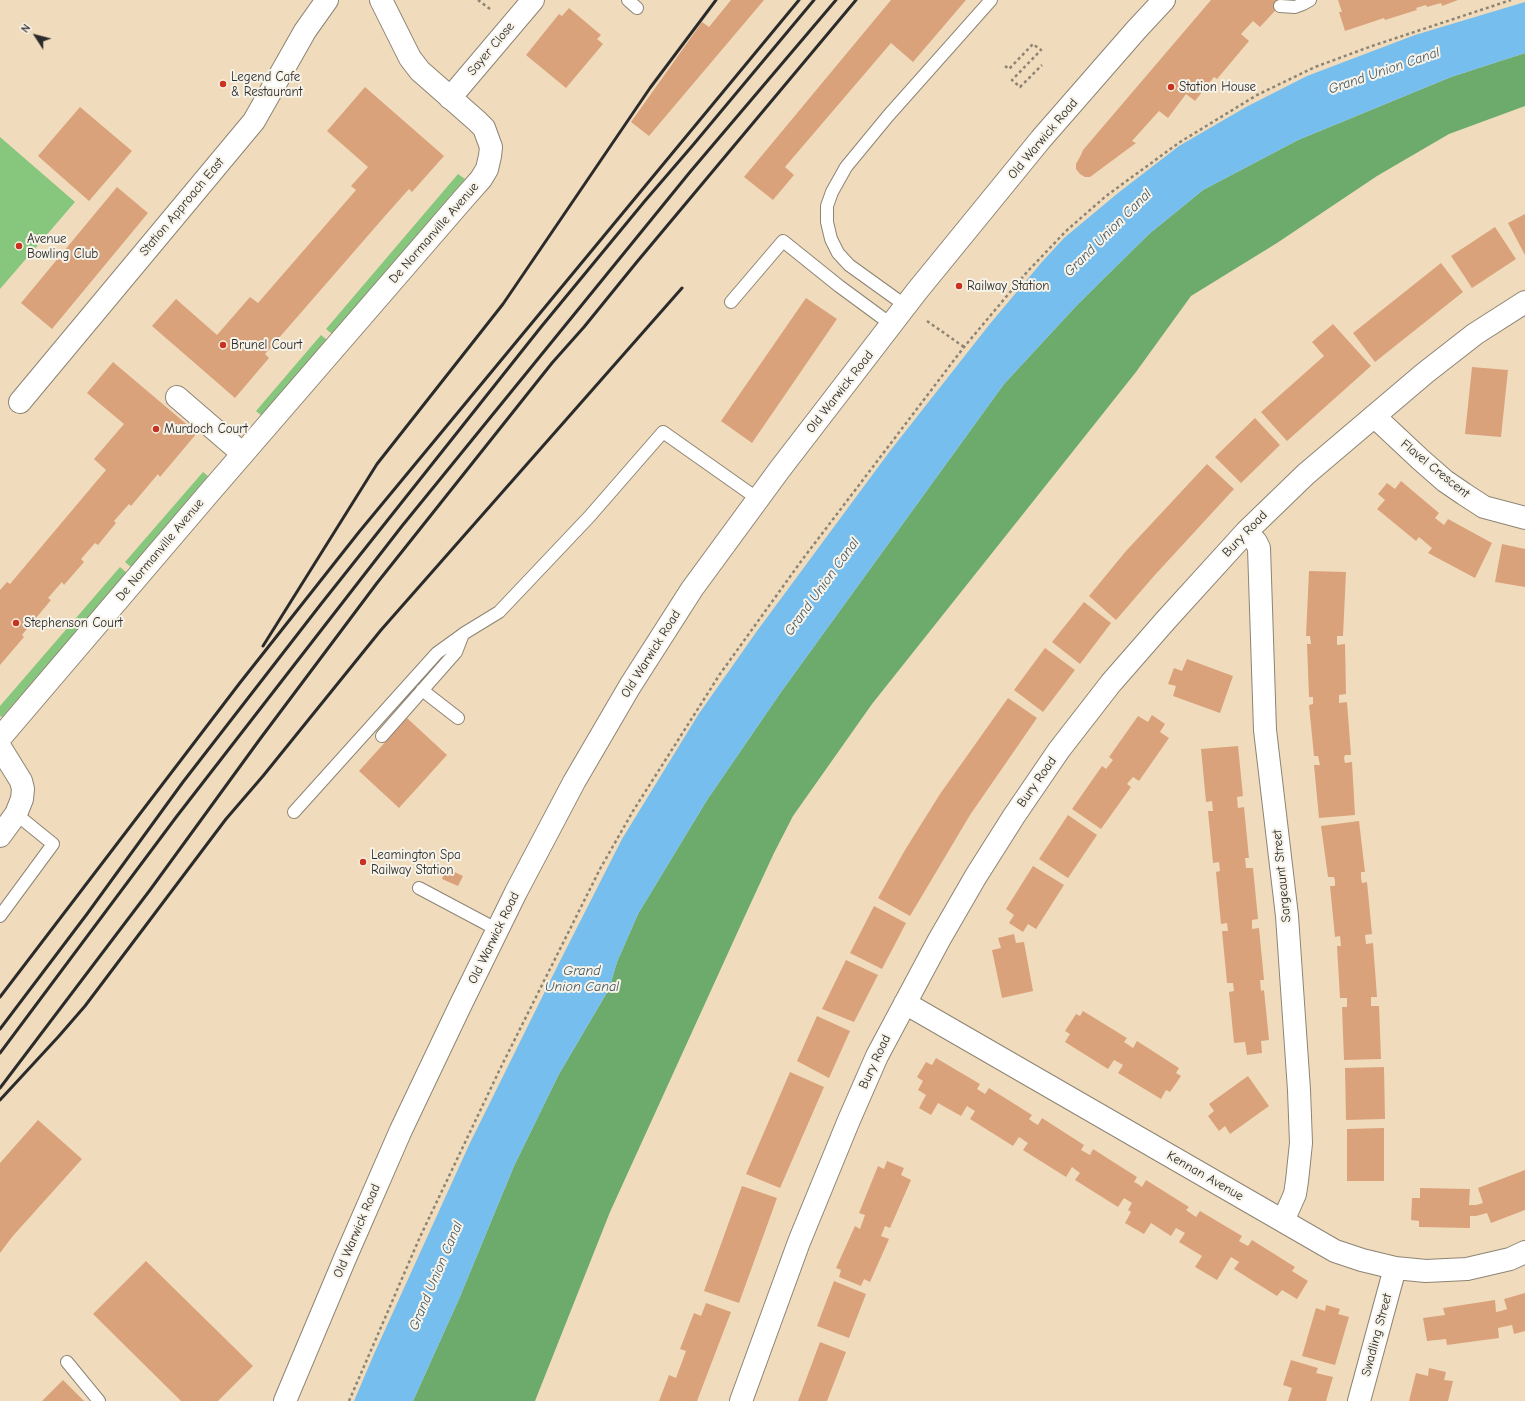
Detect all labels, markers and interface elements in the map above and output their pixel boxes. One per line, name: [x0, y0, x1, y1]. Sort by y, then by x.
north arrow: [16, 16, 56, 56]
street label: Sayer Close: [464, 19, 518, 79]
text: N: [19, 22, 33, 35]
water label: Grand Union Canal: [1326, 44, 1442, 98]
place label: Legend Cafe & Restaurant: [231, 69, 302, 100]
marker: Legend Cafe & Restaurant: [218, 79, 228, 89]
place label: Station House: [1179, 79, 1256, 95]
marker: Station House: [1166, 82, 1176, 92]
street label: Old Warwick Road: [1005, 96, 1081, 182]
street label: Station Approach East: [136, 155, 228, 259]
street label: De Normanville Avenue: [386, 179, 482, 287]
water label: Grand Union Canal: [1061, 186, 1155, 280]
place label: Avenue Bowling Club: [27, 231, 98, 262]
marker: Avenue Bowling Club: [14, 241, 24, 251]
place label: Railway Station: [967, 278, 1049, 294]
marker: Railway Station: [954, 281, 964, 291]
place label: Brunel Court: [231, 337, 302, 353]
marker: Brunel Court: [218, 340, 228, 350]
street label: Old Warwick Road: [803, 348, 877, 436]
place label: Murdoch Court: [164, 421, 248, 437]
marker: Murdoch Court: [151, 424, 161, 434]
street label: Flavel Crescent: [1397, 436, 1473, 502]
street label: De Normanville Avenue: [113, 496, 207, 604]
street label: Bury Road: [1219, 508, 1271, 560]
water label: Grand Union Canal: [781, 535, 863, 639]
street label: Old Warwick Road: [618, 607, 684, 701]
place label: Stephenson Court: [24, 615, 123, 631]
marker: Stephenson Court: [11, 618, 21, 628]
street label: Bury Road: [1014, 754, 1060, 810]
street label: Sargeaunt Street: [1269, 829, 1295, 923]
place label: Leamington Spa Railway Station: [371, 847, 461, 878]
marker: Leamington Spa Railway Station: [358, 857, 368, 867]
street label: Old Warwick Road: [465, 889, 523, 987]
water label: Grand Union Canal: [545, 963, 619, 996]
street label: Bury Road: [856, 1032, 894, 1092]
street label: Kennan Avenue: [1164, 1148, 1246, 1204]
street label: Old Warwick Road: [330, 1182, 384, 1280]
water label: Grand Union Canal: [406, 1219, 466, 1333]
street label: Swadling Street: [1358, 1292, 1396, 1378]

